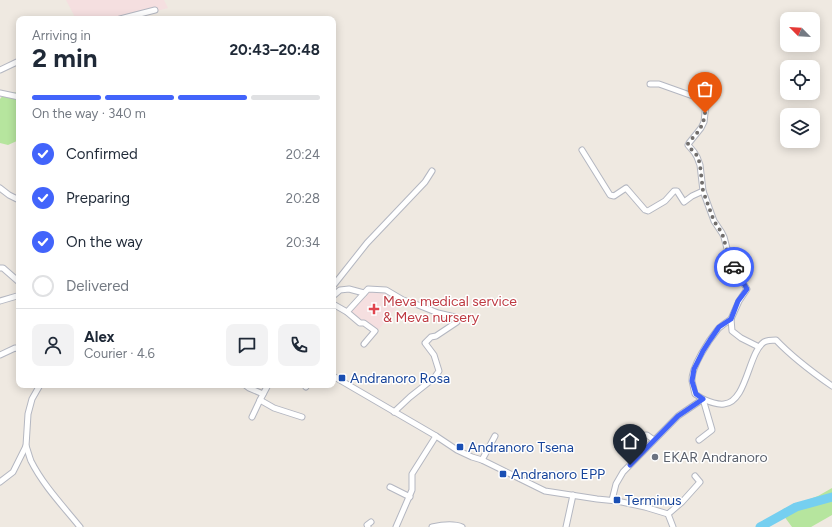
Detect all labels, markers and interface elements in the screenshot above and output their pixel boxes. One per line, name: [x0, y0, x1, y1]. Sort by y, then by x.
north arrow: [780, 12, 820, 52]
map controls: [780, 12, 820, 148]
text: Arriving in: [32, 28, 91, 43]
text: 20:43–20:48: [229, 41, 320, 59]
text: 2 min: [32, 42, 98, 74]
button: locate: [780, 60, 820, 100]
pin: [688, 72, 722, 113]
icon: bag: [694, 78, 716, 100]
text: On the way · 340 m: [32, 106, 146, 121]
button: layers: [780, 108, 820, 148]
icon: check: [32, 143, 54, 165]
text: Confirmed: [66, 145, 138, 163]
text: 20:24: [286, 147, 320, 162]
icon: check: [32, 187, 54, 209]
text: Preparing: [66, 189, 130, 207]
text: 20:28: [286, 191, 320, 206]
icon: check: [32, 231, 54, 253]
text: On the way: [66, 233, 143, 251]
text: 20:34: [286, 235, 320, 250]
courier: [714, 247, 754, 287]
icon: car: [723, 256, 745, 278]
text: Delivered: [66, 277, 129, 295]
place label: Meva medical service & Meva nursery: [383, 293, 517, 326]
marker: Meva medical service & Meva nursery: [368, 303, 380, 315]
button: person: [32, 324, 74, 366]
button: chat: [226, 324, 268, 366]
button: phone: [278, 324, 320, 366]
text: Alex: [84, 328, 114, 346]
text: Courier · 4.6: [84, 346, 155, 361]
place label: Andranoro Rosa: [350, 370, 450, 387]
marker: Andranoro Rosa: [337, 373, 347, 383]
pin: [613, 424, 647, 465]
icon: home: [619, 430, 641, 452]
place label: Andranoro Tsena: [468, 439, 574, 456]
marker: Andranoro Tsena: [455, 442, 465, 452]
place label: EKAR Andranoro: [663, 449, 768, 466]
marker: EKAR Andranoro: [650, 452, 660, 462]
place label: Andranoro EPP: [511, 466, 605, 483]
marker: Andranoro EPP: [498, 469, 508, 479]
place label: Terminus: [625, 492, 682, 509]
marker: Terminus: [612, 495, 622, 505]

